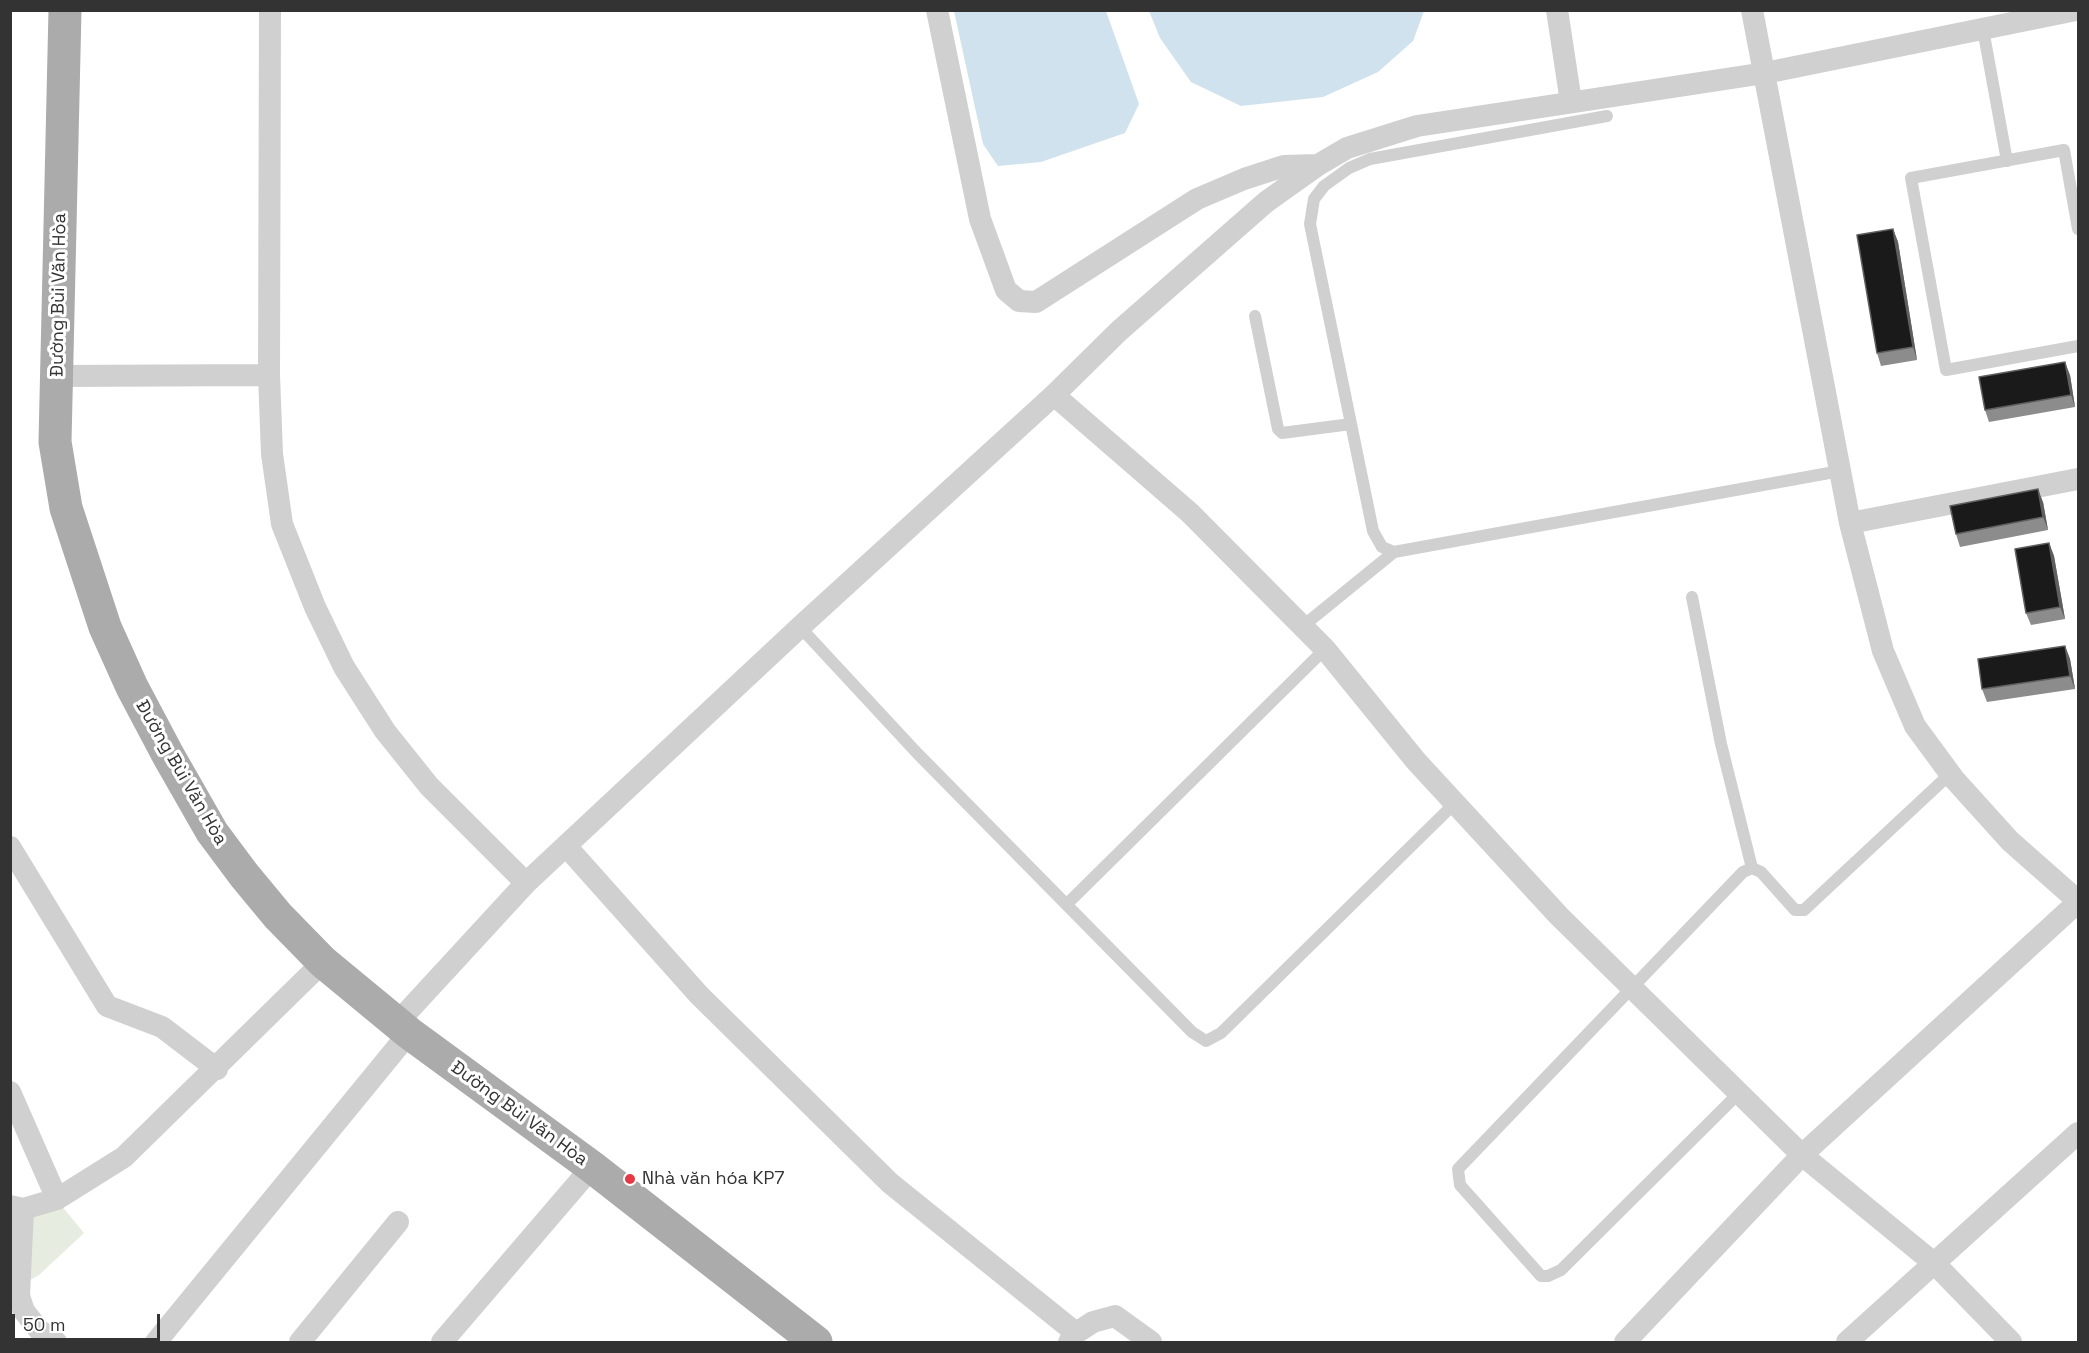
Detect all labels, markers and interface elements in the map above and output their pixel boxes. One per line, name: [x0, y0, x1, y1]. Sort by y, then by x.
street label: Đường Bùi Văn Hòa: [47, 213, 71, 377]
street label: Đường Bùi Văn Hòa: [131, 697, 231, 849]
street label: Đường Bùi Văn Hòa: [446, 1057, 592, 1171]
place label: Nhà văn hóa KP7: [642, 1168, 784, 1190]
marker: Nhà văn hóa KP7: [623, 1172, 637, 1186]
scale bar: [15, 1302, 164, 1340]
text: 50 m: [23, 1313, 65, 1336]

